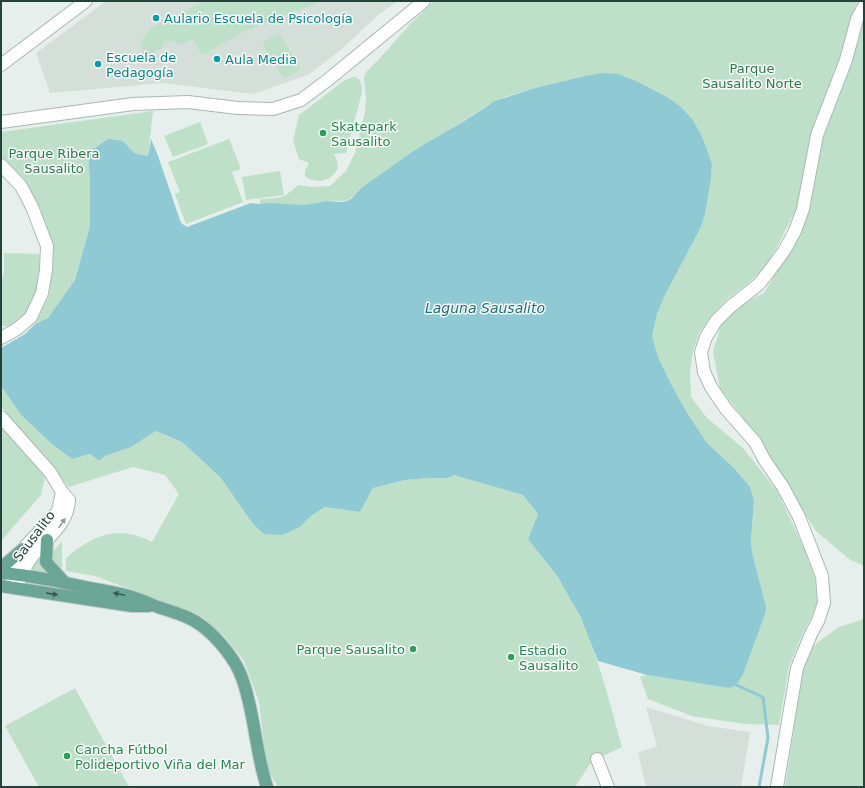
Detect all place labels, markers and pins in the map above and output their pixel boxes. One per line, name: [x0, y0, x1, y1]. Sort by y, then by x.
place label: Aulario Escuela de Psicología: [164, 11, 353, 26]
marker: Aulario Escuela de Psicología: [151, 13, 161, 23]
place label: Escuela de Pedagogía: [106, 50, 176, 80]
place label: Aula Media: [225, 52, 297, 67]
marker: Aula Media: [212, 54, 222, 64]
marker: Escuela de Pedagogía: [93, 59, 103, 69]
place label: Skatepark Sausalito: [331, 119, 397, 149]
marker: Skatepark Sausalito: [318, 128, 328, 138]
place label: Parque Sausalito: [297, 642, 405, 657]
place label: Estadio Sausalito: [519, 643, 579, 673]
marker: Parque Sausalito: [408, 644, 418, 654]
marker: Estadio Sausalito: [506, 652, 516, 662]
place label: Cancha Fútbol Polideportivo Viña del Mar: [75, 742, 246, 772]
marker: Cancha Fútbol Polideportivo Viña del Mar: [62, 751, 72, 761]

